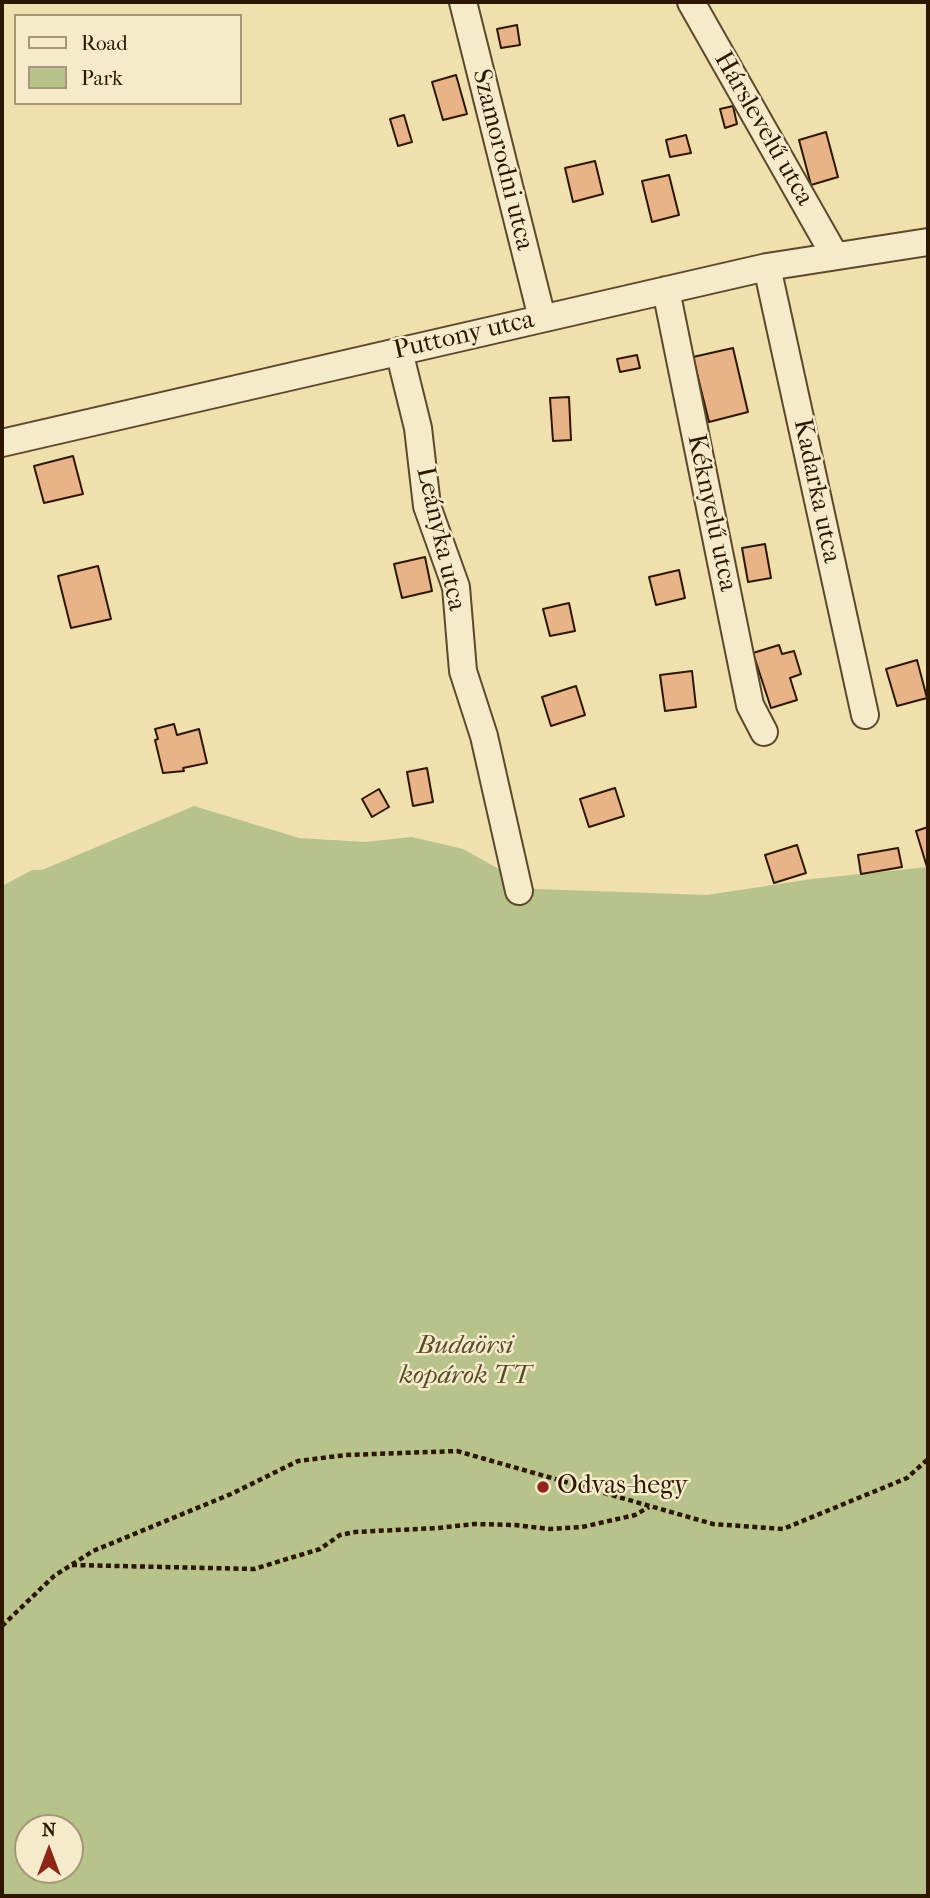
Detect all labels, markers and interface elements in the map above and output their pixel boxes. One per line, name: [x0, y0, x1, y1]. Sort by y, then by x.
legend: [14, 14, 242, 105]
text: Road: [81, 31, 128, 55]
street label: Hárslevelű utca: [706, 46, 820, 212]
text: Park: [81, 66, 123, 90]
street label: Szamorodni utca: [464, 66, 540, 254]
street label: Puttony utca: [391, 305, 537, 367]
street label: Kadarka utca: [786, 416, 846, 566]
street label: Kéknyelű utca: [679, 432, 743, 594]
street label: Leányka utca: [408, 464, 472, 614]
park label: Budaörsi kopárok TT: [399, 1331, 531, 1392]
place label: Odvas-hegy: [557, 1471, 688, 1503]
marker: Odvas-hegy: [535, 1479, 551, 1495]
north arrow: [14, 1814, 84, 1884]
text: N: [42, 1819, 56, 1841]

